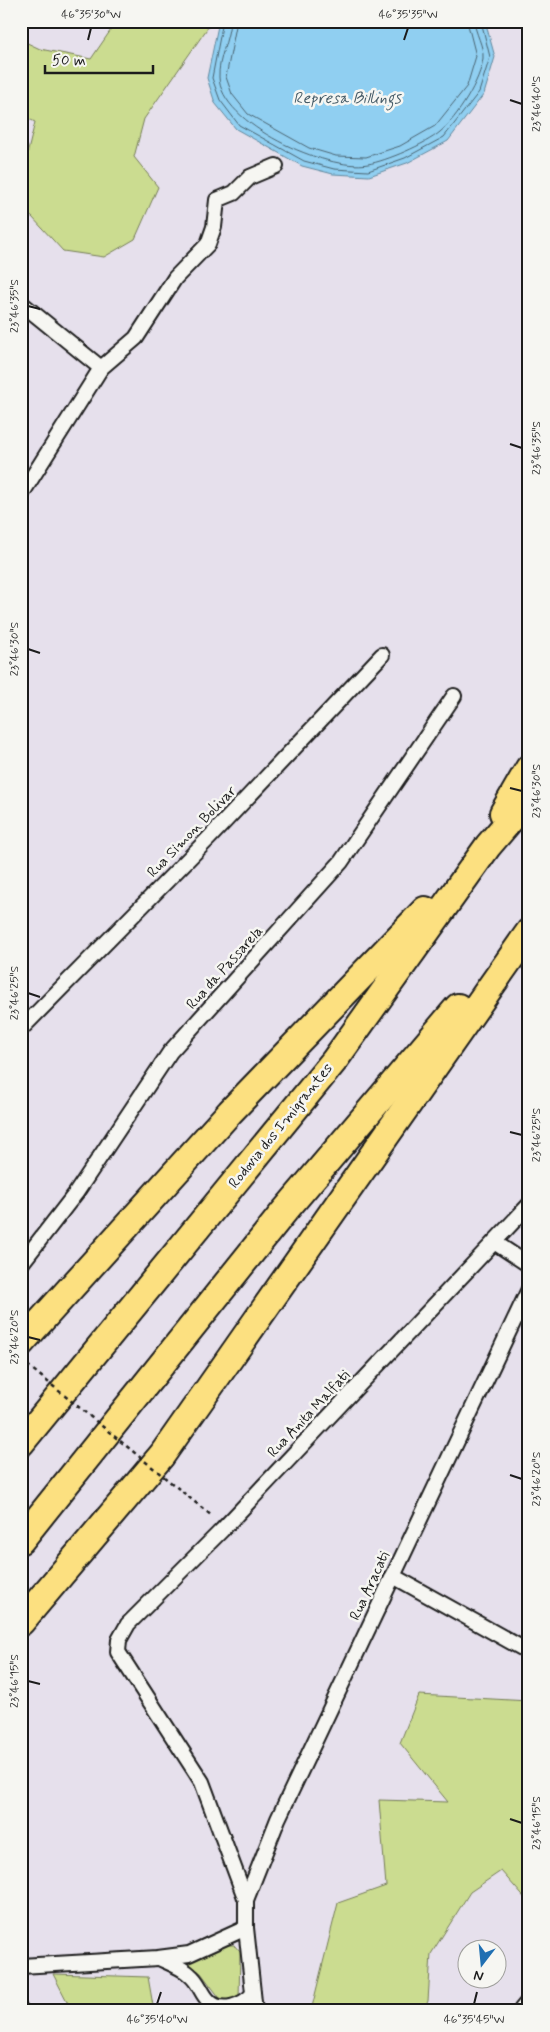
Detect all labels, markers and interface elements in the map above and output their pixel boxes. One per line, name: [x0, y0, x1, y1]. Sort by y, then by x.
text: 46°35'30"W: [61, 7, 121, 23]
text: 46°35'35"W: [378, 7, 438, 23]
scale bar: [45, 42, 152, 74]
text: 50 m: [52, 51, 86, 71]
text: 23°46'40"S: [529, 76, 545, 132]
water label: Represa Billings: [293, 88, 403, 111]
text: 23°46'35"S: [7, 279, 23, 333]
text: 23°46'35"S: [529, 421, 545, 475]
text: 23°46'30"S: [7, 621, 23, 676]
text: 23°46'30"S: [529, 763, 545, 818]
street label: Rua Simon Bolivar: [143, 781, 242, 882]
street label: Rua da Passarela: [182, 922, 268, 1014]
text: 23°46'25"S: [7, 965, 23, 1020]
street label: Rodovia dos Imigrantes: [224, 1059, 338, 1193]
text: 23°46'25"S: [529, 1107, 545, 1162]
text: 23°46'20"S: [7, 1309, 23, 1364]
street label: Rua Anita Malfati: [263, 1366, 355, 1462]
text: 23°46'20"S: [529, 1451, 545, 1506]
street label: Rua Aracati: [345, 1548, 395, 1624]
text: 23°46'15"S: [7, 1654, 23, 1708]
text: 23°46'15"S: [529, 1796, 545, 1850]
north arrow: [458, 1940, 508, 1990]
text: N: [472, 1966, 486, 1985]
text: 46°35'40"W: [126, 2012, 188, 2028]
text: 46°35'45"W: [444, 2012, 504, 2028]

